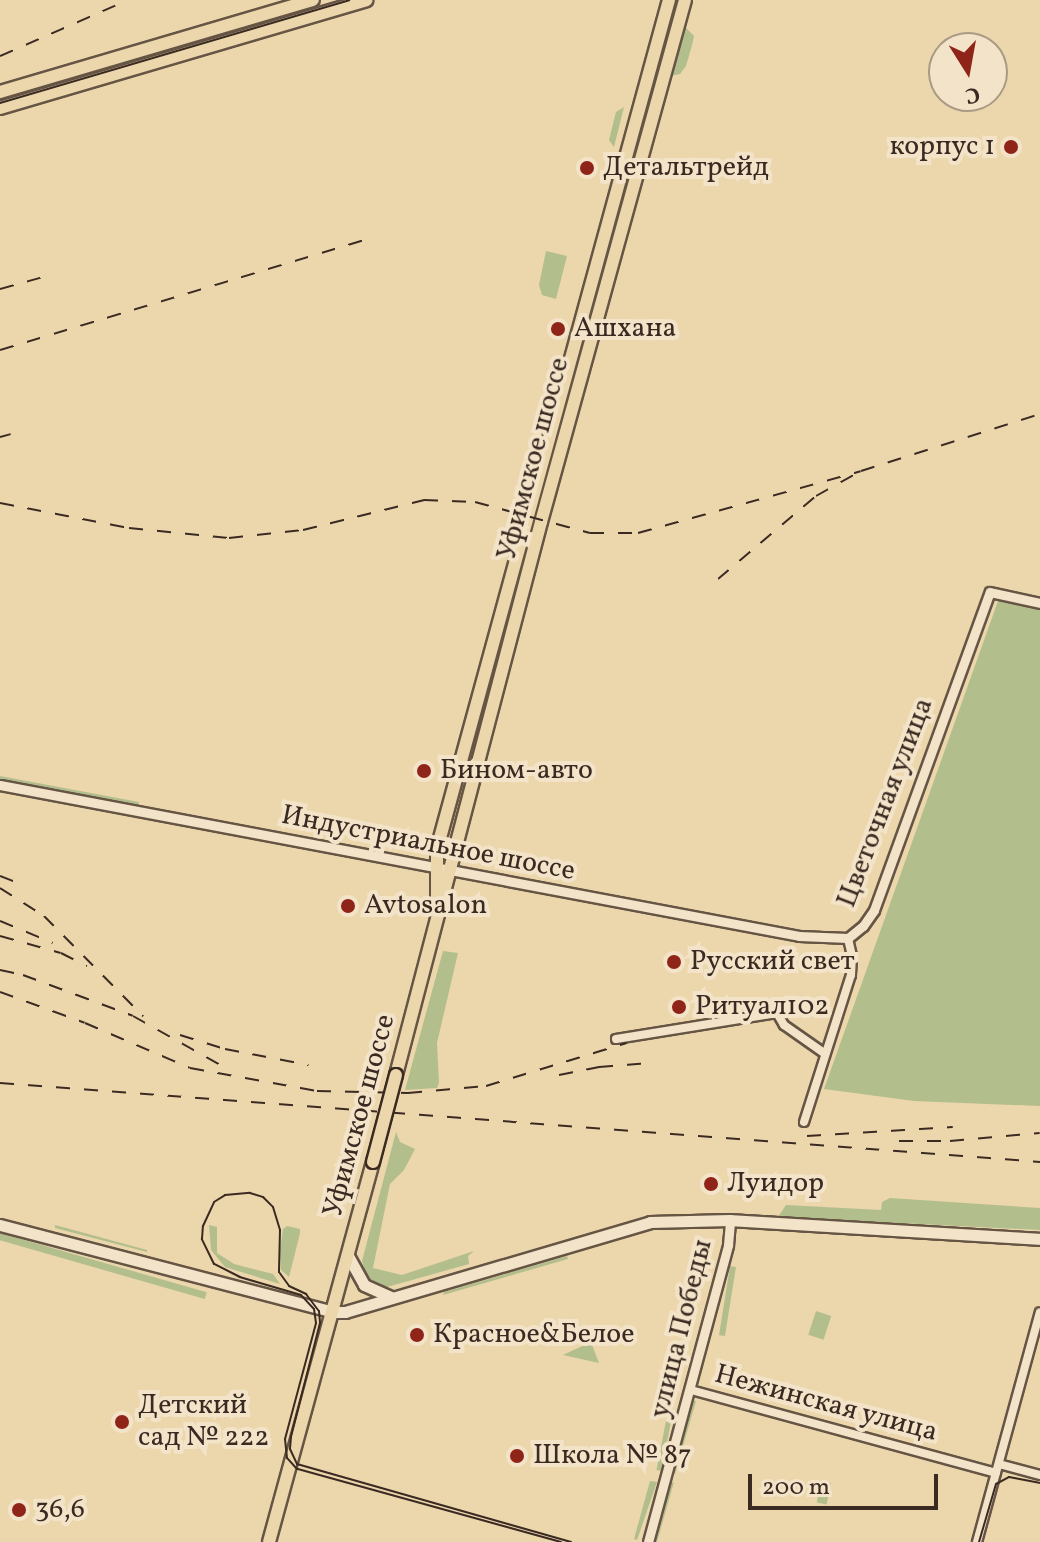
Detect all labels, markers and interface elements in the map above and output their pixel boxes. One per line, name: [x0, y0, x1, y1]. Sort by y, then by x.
north arrow: [928, 32, 1008, 112]
text: С: [962, 78, 982, 111]
place label: корпус 1: [890, 130, 995, 164]
marker: корпус 1: [1002, 138, 1020, 156]
place label: Детальтрейд: [603, 151, 769, 185]
marker: Детальтрейд: [578, 159, 596, 177]
place label: Ашхана: [574, 312, 677, 346]
marker: Ашхана: [549, 320, 567, 338]
street label: Уфимское шоссе: [491, 354, 577, 564]
street label: Цветочная улица: [830, 693, 942, 913]
place label: Бином-авто: [440, 754, 593, 788]
marker: Бином-авто: [415, 762, 433, 780]
street label: Индустриальное шоссе: [278, 799, 578, 889]
place label: Avtosalon: [364, 889, 487, 923]
marker: Avtosalon: [339, 897, 357, 915]
place label: Русский свет: [690, 945, 855, 979]
marker: Русский свет: [665, 953, 683, 971]
place label: Ритуал102: [695, 990, 829, 1024]
marker: Ритуал102: [670, 998, 688, 1016]
street label: Уфимское шоссе: [317, 1011, 403, 1221]
place label: Луидор: [727, 1167, 824, 1201]
marker: Луидор: [702, 1175, 720, 1193]
street label: улица Победы: [644, 1236, 720, 1422]
place label: Красное&Белое: [433, 1318, 634, 1352]
marker: Красное&Белое: [408, 1326, 426, 1344]
street label: Нежинская улица: [710, 1358, 942, 1450]
place label: Детский сад № 222: [138, 1389, 269, 1455]
marker: Детский сад № 222: [113, 1413, 131, 1431]
place label: Школа № 87: [533, 1439, 692, 1473]
marker: Школа № 87: [508, 1447, 526, 1465]
scale bar: [752, 1458, 942, 1508]
text: 200 m: [762, 1471, 830, 1505]
place label: 36,6: [35, 1493, 85, 1527]
marker: 36,6: [10, 1501, 28, 1519]

